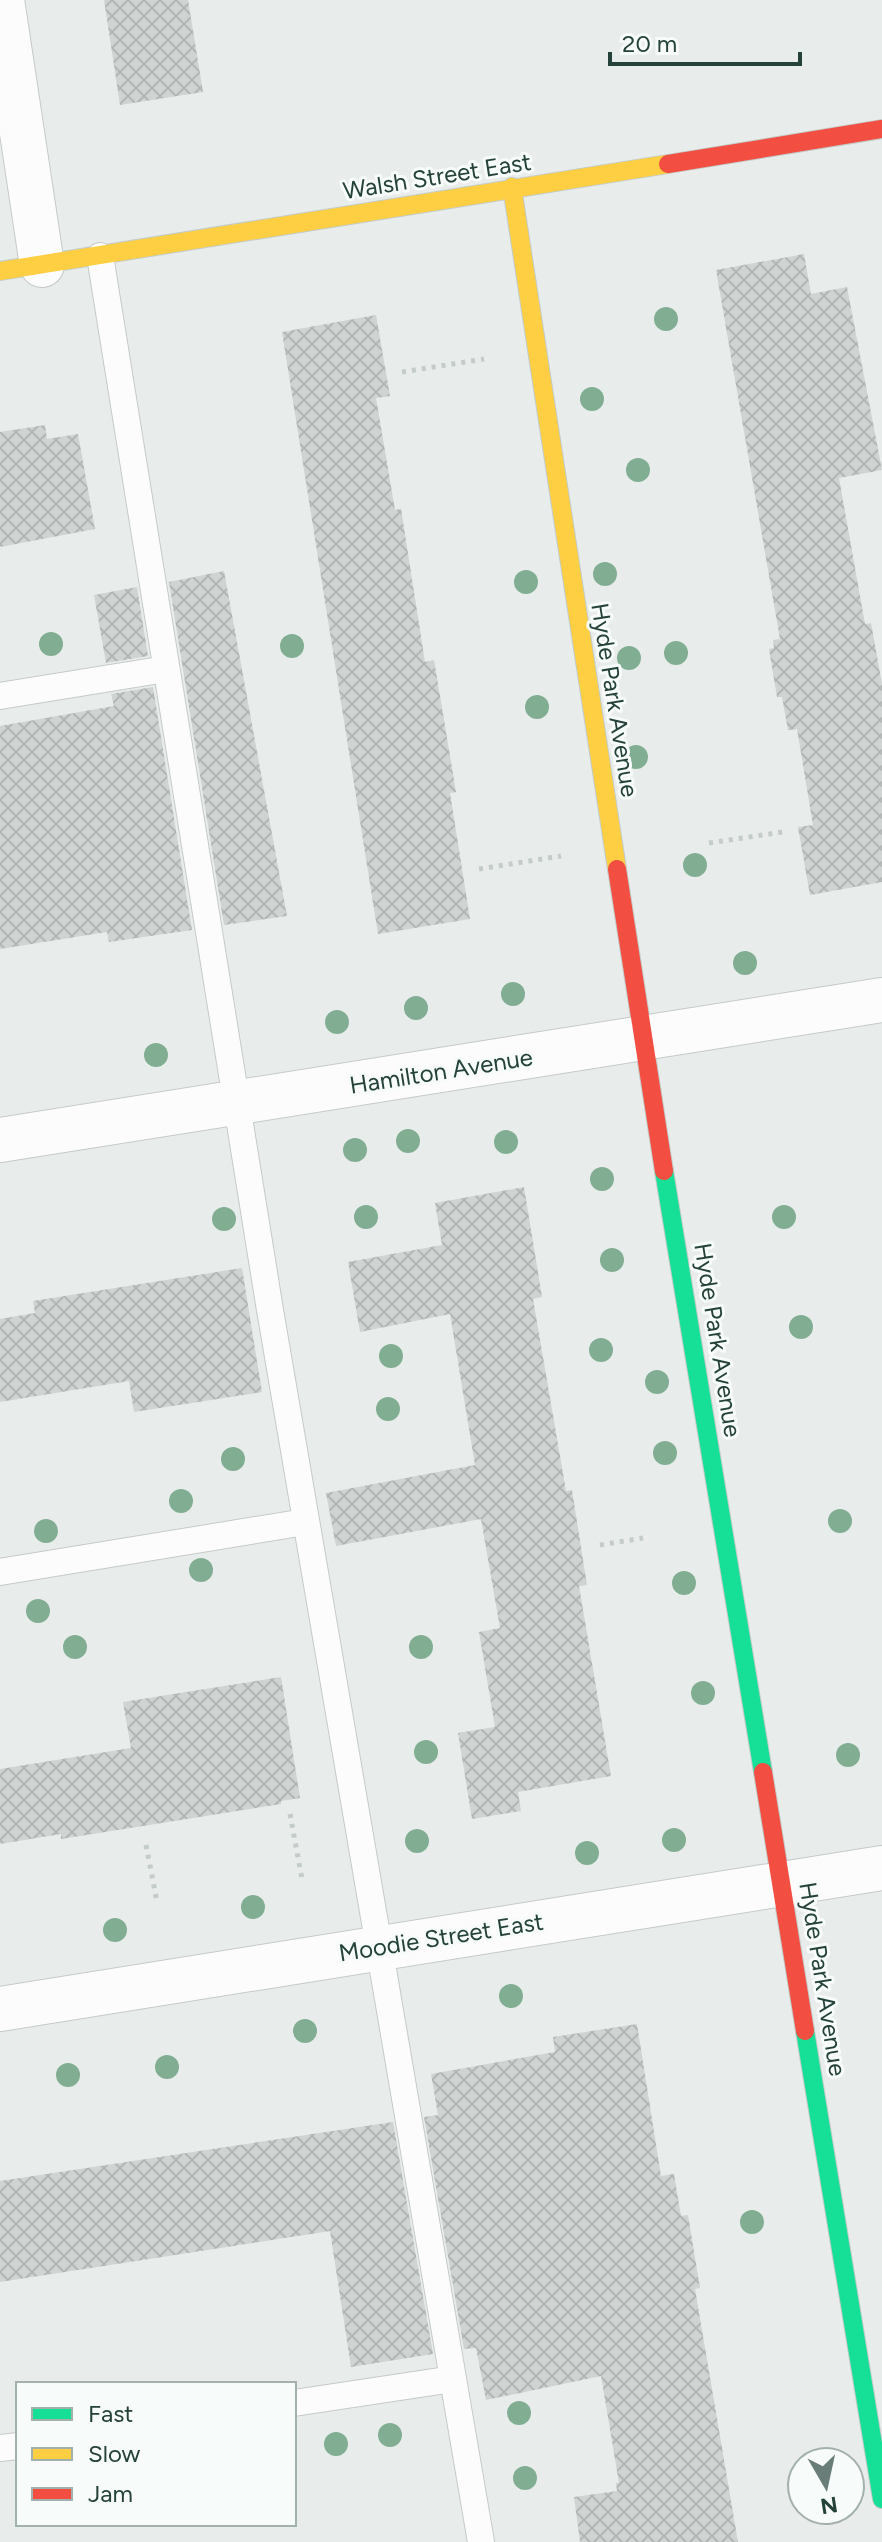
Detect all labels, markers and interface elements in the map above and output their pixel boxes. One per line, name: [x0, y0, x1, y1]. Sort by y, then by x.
scale bar: [610, 16, 800, 66]
text: 20 m: [622, 29, 677, 58]
street label: Walsh Street East: [341, 147, 533, 205]
street label: Hyde Park Avenue: [585, 601, 645, 799]
street label: Hamilton Avenue: [347, 1042, 535, 1100]
street label: Hyde Park Avenue: [688, 1241, 748, 1439]
street label: Hyde Park Avenue: [793, 1880, 853, 2078]
street label: Moodie Street East: [337, 1907, 545, 1967]
legend: [16, 2382, 296, 2526]
text: Fast: [88, 2399, 133, 2428]
text: Slow: [88, 2439, 141, 2468]
north arrow: [786, 2446, 866, 2526]
text: Jam: [88, 2479, 133, 2508]
text: N: [819, 2491, 840, 2520]

